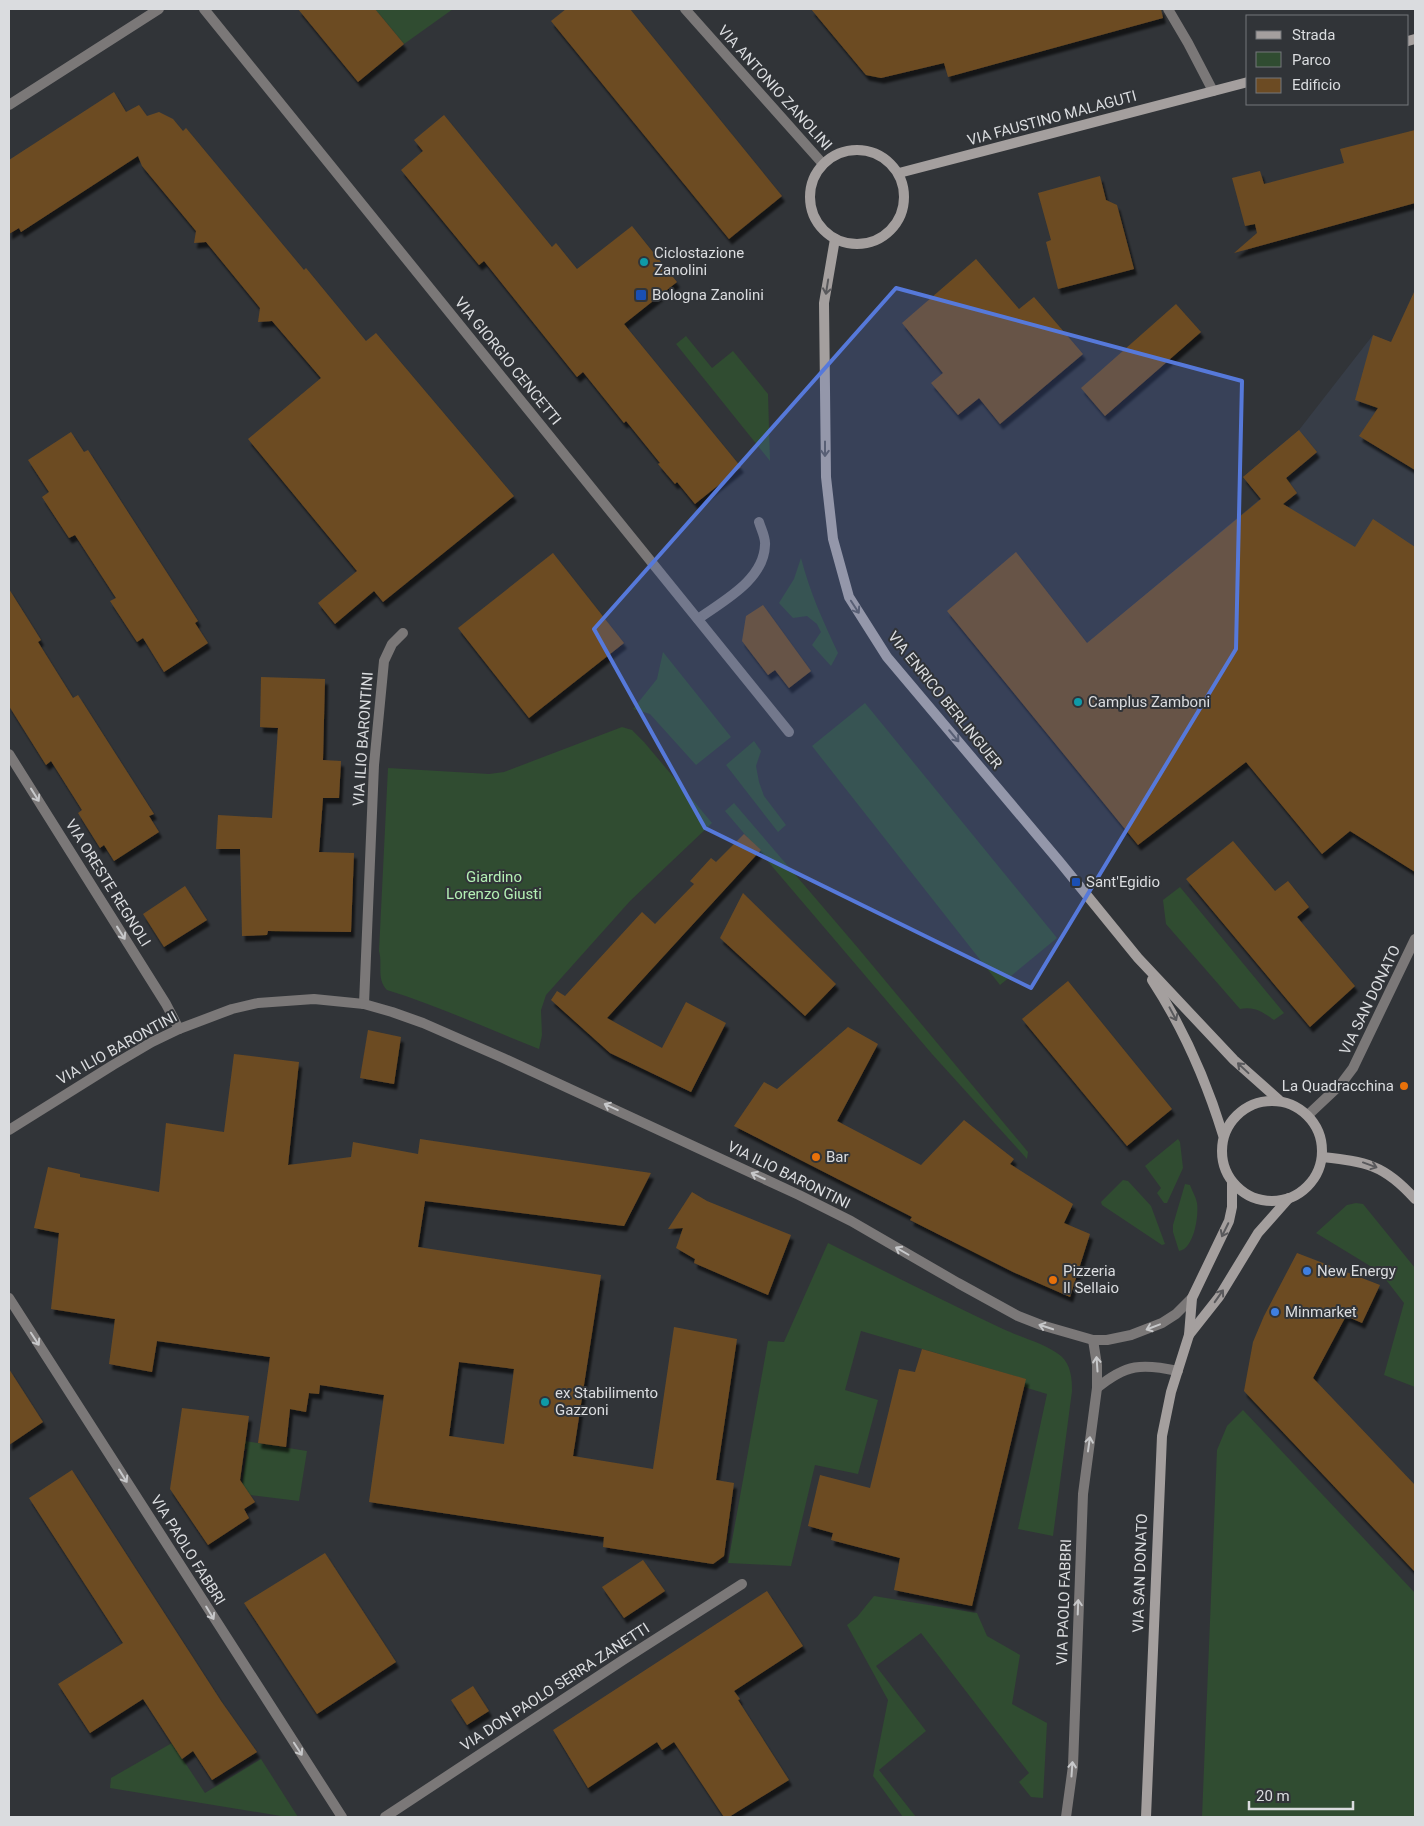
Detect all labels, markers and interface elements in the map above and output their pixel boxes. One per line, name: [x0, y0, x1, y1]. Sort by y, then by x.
legend: [1246, 15, 1409, 105]
street label: VIA ANTONIO ZANOLINI: [714, 22, 836, 154]
text: Strada: [1292, 26, 1335, 44]
text: Parco: [1292, 51, 1331, 69]
text: Edificio: [1292, 76, 1341, 94]
street label: VIA FAUSTINO MALAGUTI: [965, 87, 1139, 149]
place label: Ciclostazione Zanolini: [654, 244, 744, 279]
marker: Ciclostazione Zanolini: [638, 256, 650, 268]
one-way arrow: [821, 279, 831, 295]
place label: Bologna Zanolini: [652, 286, 764, 304]
marker: Bologna Zanolini: [634, 288, 648, 302]
street label: VIA GIORGIO CENCETTI: [451, 294, 565, 428]
one-way arrow: [821, 441, 830, 457]
one-way arrow: [851, 600, 861, 614]
street label: VIA ENRICO BERLINGUER: [884, 628, 1006, 772]
street label: VIA ILIO BARONTINI: [349, 671, 377, 807]
place label: Camplus Zamboni: [1088, 693, 1210, 711]
marker: Camplus Zamboni: [1072, 696, 1084, 708]
one-way arrow: [948, 730, 959, 743]
one-way arrow: [30, 788, 40, 802]
street label: VIA ORESTE REGNOLI: [62, 816, 154, 950]
park label: Giardino Lorenzo Giusti: [446, 868, 542, 903]
place label: Sant'Egidio: [1086, 873, 1160, 891]
marker: Sant'Egidio: [1070, 876, 1082, 888]
one-way arrow: [117, 925, 127, 939]
street label: VIA SAN DONATO: [1336, 942, 1404, 1058]
one-way arrow: [1168, 1007, 1178, 1022]
street label: VIA ILIO BARONTINI: [54, 1008, 180, 1088]
one-way arrow: [1236, 1062, 1249, 1074]
place label: La Quadracchina: [1282, 1077, 1394, 1095]
marker: La Quadracchina: [1398, 1080, 1410, 1092]
one-way arrow: [604, 1102, 619, 1112]
street label: VIA ILIO BARONTINI: [725, 1137, 853, 1213]
place label: Bar: [826, 1148, 849, 1166]
marker: Bar: [810, 1151, 822, 1163]
one-way arrow: [1361, 1161, 1377, 1170]
one-way arrow: [751, 1170, 766, 1180]
one-way arrow: [1220, 1222, 1230, 1237]
one-way arrow: [895, 1246, 910, 1256]
place label: Pizzeria Il Sellaio: [1063, 1262, 1119, 1297]
place label: New Energy: [1317, 1262, 1396, 1280]
marker: New Energy: [1301, 1265, 1313, 1277]
marker: Pizzeria Il Sellaio: [1047, 1274, 1059, 1286]
one-way arrow: [1214, 1289, 1224, 1303]
place label: Minmarket: [1285, 1303, 1357, 1321]
marker: Minmarket: [1269, 1306, 1281, 1318]
one-way arrow: [1038, 1321, 1054, 1331]
one-way arrow: [1146, 1323, 1161, 1332]
one-way arrow: [30, 1332, 40, 1346]
one-way arrow: [1092, 1356, 1102, 1372]
place label: ex Stabilimento Gazzoni: [555, 1384, 658, 1419]
marker: ex Stabilimento Gazzoni: [539, 1396, 551, 1408]
one-way arrow: [1084, 1437, 1094, 1453]
one-way arrow: [118, 1468, 128, 1482]
street label: VIA PAOLO FABBRI: [147, 1492, 229, 1608]
street label: VIA SAN DONATO: [1129, 1513, 1151, 1633]
street label: VIA PAOLO FABBRI: [1053, 1539, 1075, 1665]
one-way arrow: [1074, 1599, 1083, 1615]
one-way arrow: [205, 1606, 215, 1620]
street label: VIA DON PAOLO SERRA ZANETTI: [457, 1619, 653, 1755]
one-way arrow: [293, 1742, 303, 1756]
one-way arrow: [1068, 1761, 1077, 1777]
scale bar: [1249, 1778, 1353, 1810]
text: 20 m: [1256, 1787, 1290, 1805]

